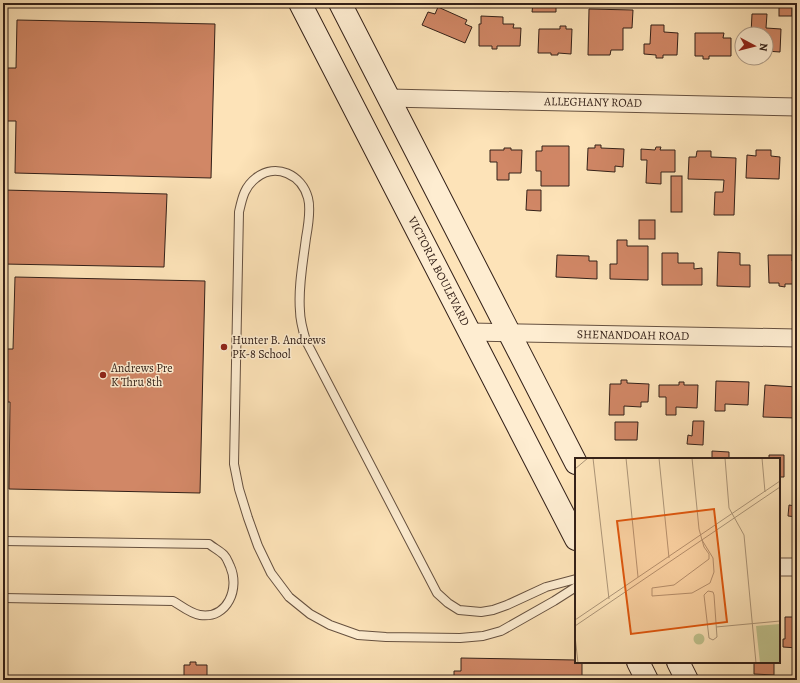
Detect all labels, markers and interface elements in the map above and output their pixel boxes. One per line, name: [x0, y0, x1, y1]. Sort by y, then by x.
north arrow: [734, 26, 774, 66]
text: N: [755, 42, 771, 52]
street label: ALLEGHANY ROAD: [543, 93, 642, 111]
street label: VICTORIA BOULEVARD: [404, 213, 474, 329]
street label: SHENANDOAH ROAD: [577, 326, 689, 344]
place label: Hunter B. Andrews PK-8 School: [232, 332, 326, 362]
marker: Hunter B. Andrews PK-8 School: [219, 342, 229, 352]
place label: Andrews Pre K Thru 8th: [110, 360, 173, 390]
marker: Andrews Pre K Thru 8th: [98, 370, 108, 380]
inset map: [575, 458, 780, 663]

